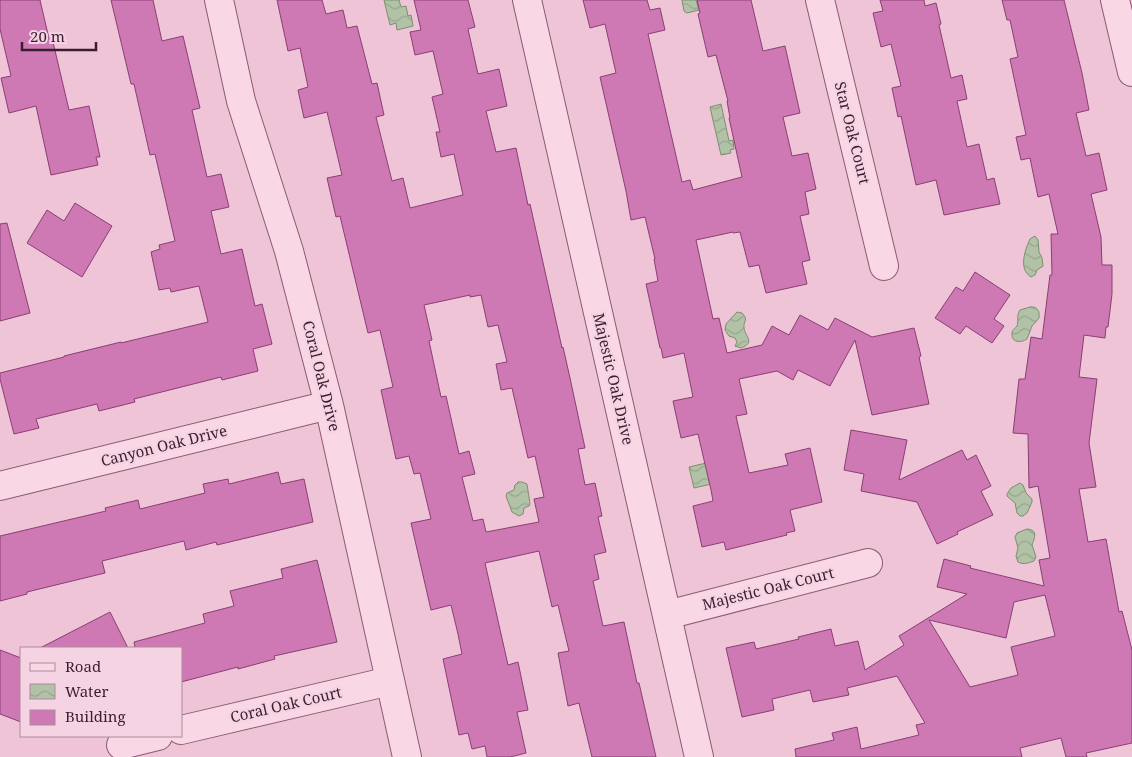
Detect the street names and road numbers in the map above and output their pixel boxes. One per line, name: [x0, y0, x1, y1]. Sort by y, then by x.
street label: Star Oak Court: [831, 79, 875, 186]
street label: Majestic Oak Drive: [589, 311, 639, 447]
street label: Coral Oak Drive: [299, 318, 345, 433]
street label: Canyon Oak Drive: [99, 420, 229, 470]
street label: Majestic Oak Court: [700, 562, 836, 614]
street label: Coral Oak Court: [228, 682, 343, 727]

